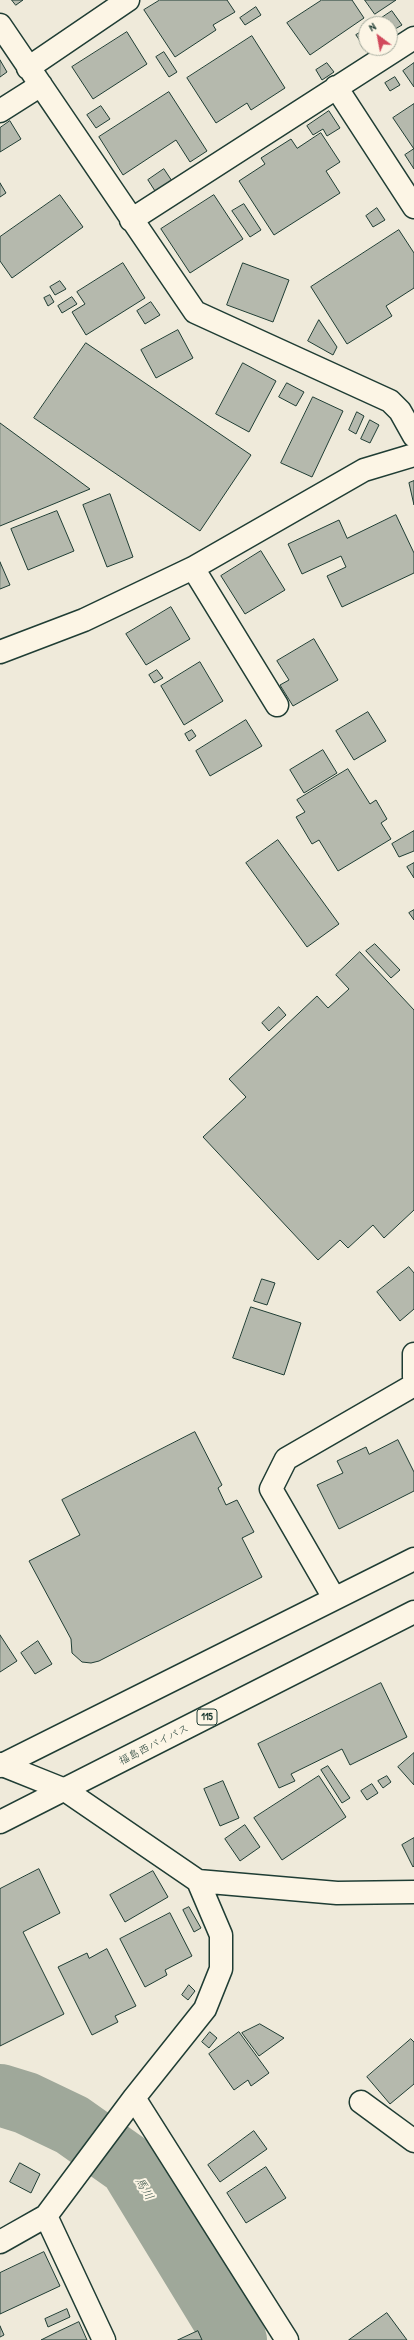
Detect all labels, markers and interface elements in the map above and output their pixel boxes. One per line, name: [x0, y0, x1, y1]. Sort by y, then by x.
north arrow: [358, 16, 398, 56]
text: N: [366, 19, 378, 34]
road number: 115: [197, 1709, 217, 1725]
street label: 福島西バイパス: [117, 1722, 191, 1768]
water label: 馬川: [132, 2175, 156, 2203]

